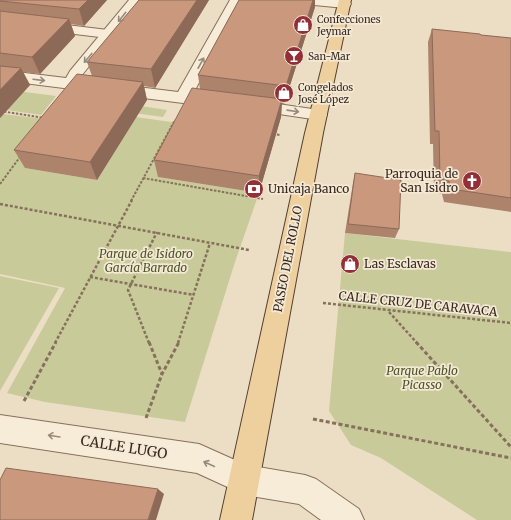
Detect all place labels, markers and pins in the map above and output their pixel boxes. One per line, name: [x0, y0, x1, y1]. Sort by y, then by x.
place label: Confecciones Jeymar: [316, 13, 381, 38]
shop icon: Confecciones Jeymar: [292, 14, 314, 36]
bar icon: San-Mar: [283, 45, 305, 67]
place label: San-Mar: [308, 50, 351, 63]
place label: Congelados José López: [297, 81, 353, 106]
shop icon: Congelados José López: [273, 82, 295, 104]
place label: Parroquia de San Isidro: [385, 166, 458, 195]
church icon: Parroquia de San Isidro: [461, 170, 483, 192]
bank icon: Unicaja Banco: [243, 178, 265, 200]
place label: Unicaja Banco: [268, 181, 349, 196]
shop icon: Las Esclavas: [339, 253, 361, 275]
place label: Las Esclavas: [364, 256, 436, 271]

